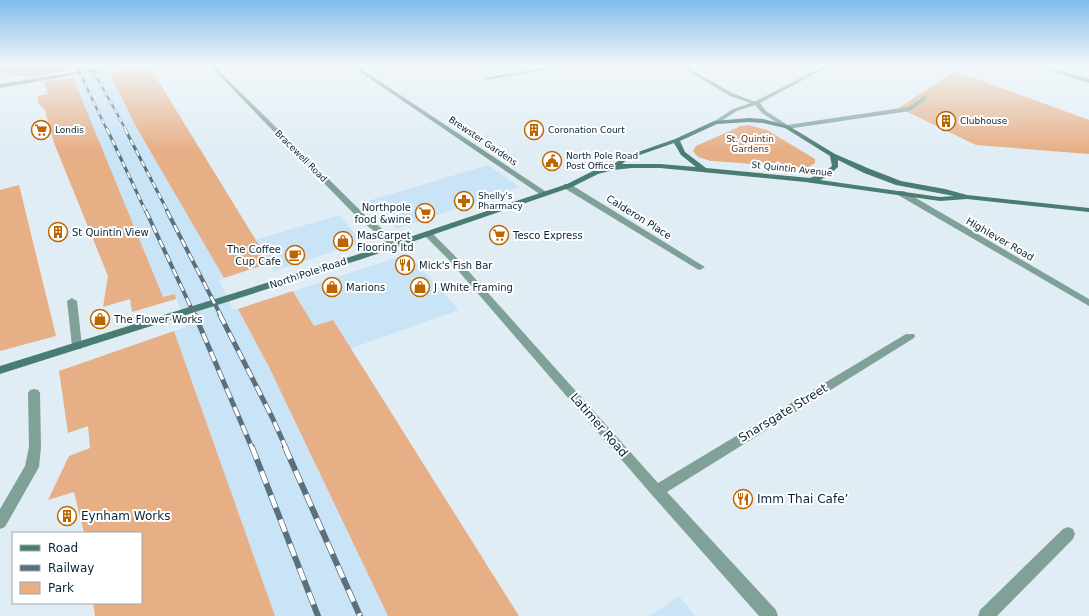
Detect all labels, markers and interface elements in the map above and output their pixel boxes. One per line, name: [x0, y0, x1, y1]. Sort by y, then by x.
building icon: Clubhouse: [935, 110, 957, 132]
street label: Brewster Gardens: [447, 114, 519, 168]
place label: Clubhouse: [960, 116, 1008, 126]
supermarket icon: Londis: [30, 119, 52, 141]
building icon: Coronation Court: [523, 119, 545, 141]
place label: Londis: [55, 125, 84, 135]
place label: Coronation Court: [548, 125, 625, 135]
street label: Bracewell Road: [273, 128, 329, 184]
park label: St. Quintin Gardens: [726, 134, 774, 154]
public building icon: North Pole Road Post Office: [541, 150, 563, 172]
place label: North Pole Road Post Office: [566, 151, 638, 171]
street label: St Quintin Avenue: [751, 160, 833, 178]
pharmacy icon: Shelly's Pharmacy: [453, 190, 475, 212]
place label: Shelly's Pharmacy: [478, 191, 523, 211]
street label: Calderon Place: [604, 193, 674, 241]
place label: Northpole food &wine: [354, 202, 411, 225]
supermarket icon: Northpole food &wine: [414, 202, 436, 224]
street label: Highlever Road: [964, 215, 1036, 263]
building icon: St Quintin View: [47, 221, 69, 243]
supermarket icon: Tesco Express: [488, 224, 510, 246]
place label: St Quintin View: [72, 227, 149, 238]
shop icon: MasCarpet Flooring ltd: [332, 230, 354, 252]
place label: MasCarpet Flooring ltd: [357, 230, 414, 253]
place label: Tesco Express: [512, 230, 583, 241]
place label: The Coffee Cup Cafe: [226, 244, 281, 267]
cafe icon: The Coffee Cup Cafe: [284, 244, 306, 266]
restaurant icon: Mick's Fish Bar: [394, 254, 416, 276]
street label: North Pole Road: [268, 255, 348, 291]
place label: Mick's Fish Bar: [419, 260, 493, 271]
shop icon: Marions: [321, 276, 343, 298]
shop icon: J White Framing: [409, 276, 431, 298]
place label: Marions: [346, 282, 385, 293]
place label: J White Framing: [433, 282, 513, 293]
shop icon: The Flower Works: [89, 308, 111, 330]
place label: The Flower Works: [113, 314, 203, 325]
street label: Snarsgate Street: [736, 381, 830, 445]
street label: Latimer Road: [567, 390, 631, 460]
restaurant icon: Imm Thai Cafe’: [732, 488, 754, 510]
place label: Imm Thai Cafe’: [757, 492, 848, 506]
building icon: Eynham Works: [56, 505, 78, 527]
place label: Eynham Works: [81, 509, 170, 523]
legend: [12, 532, 142, 604]
text: Road: [48, 541, 78, 555]
text: Railway: [48, 561, 94, 575]
text: Park: [48, 581, 74, 595]

